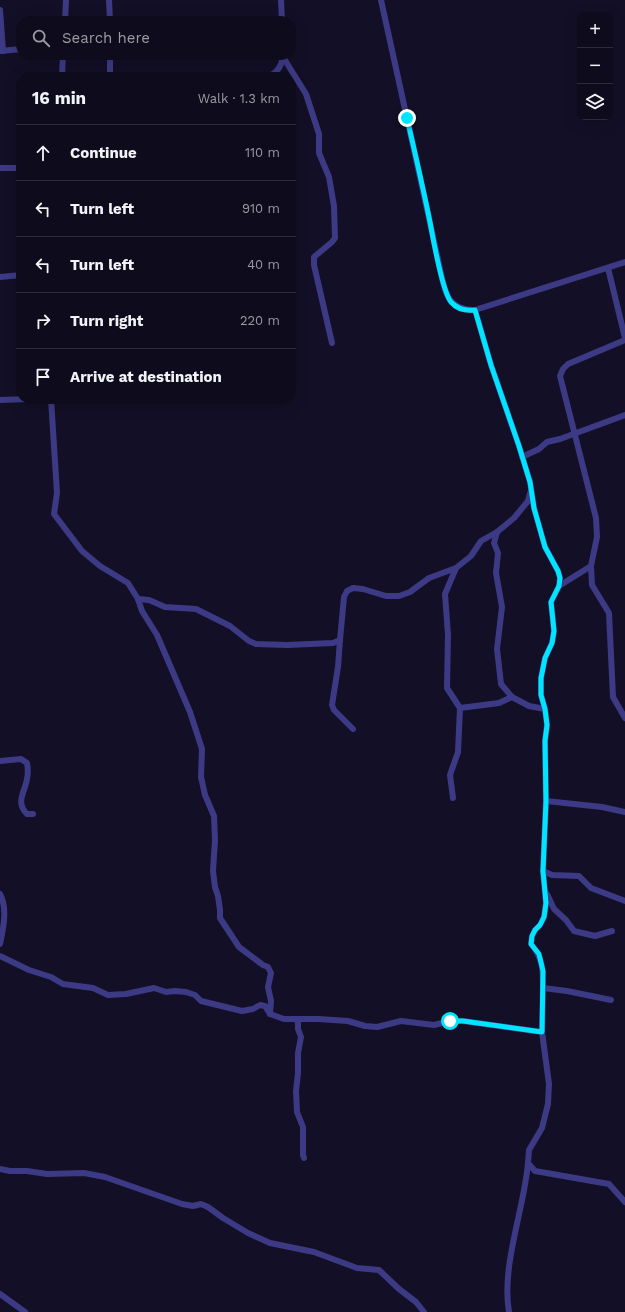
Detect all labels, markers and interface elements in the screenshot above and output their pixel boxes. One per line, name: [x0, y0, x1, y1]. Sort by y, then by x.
map controls: [577, 12, 613, 120]
button: +: [577, 12, 613, 48]
search box: [16, 16, 296, 60]
icon: search: [30, 27, 52, 49]
text: Search here: [62, 29, 150, 47]
button: −: [577, 48, 613, 84]
button: layers: [577, 84, 613, 120]
text: 16 min: [32, 88, 86, 108]
text: Walk · 1.3 km: [198, 91, 280, 106]
route end: [398, 109, 416, 127]
icon: ahead: [32, 142, 54, 164]
text: Continue: [70, 144, 137, 162]
text: 110 m: [245, 145, 280, 160]
icon: left: [32, 198, 54, 220]
text: Turn left: [70, 200, 134, 218]
text: 910 m: [242, 201, 280, 216]
icon: left: [32, 254, 54, 276]
text: Turn left: [70, 256, 134, 274]
text: 40 m: [247, 257, 280, 272]
icon: right: [32, 310, 54, 332]
text: Turn right: [70, 312, 143, 330]
text: 220 m: [240, 313, 280, 328]
icon: arrive: [32, 366, 54, 388]
text: Arrive at destination: [70, 368, 222, 386]
route start: [441, 1012, 459, 1030]

